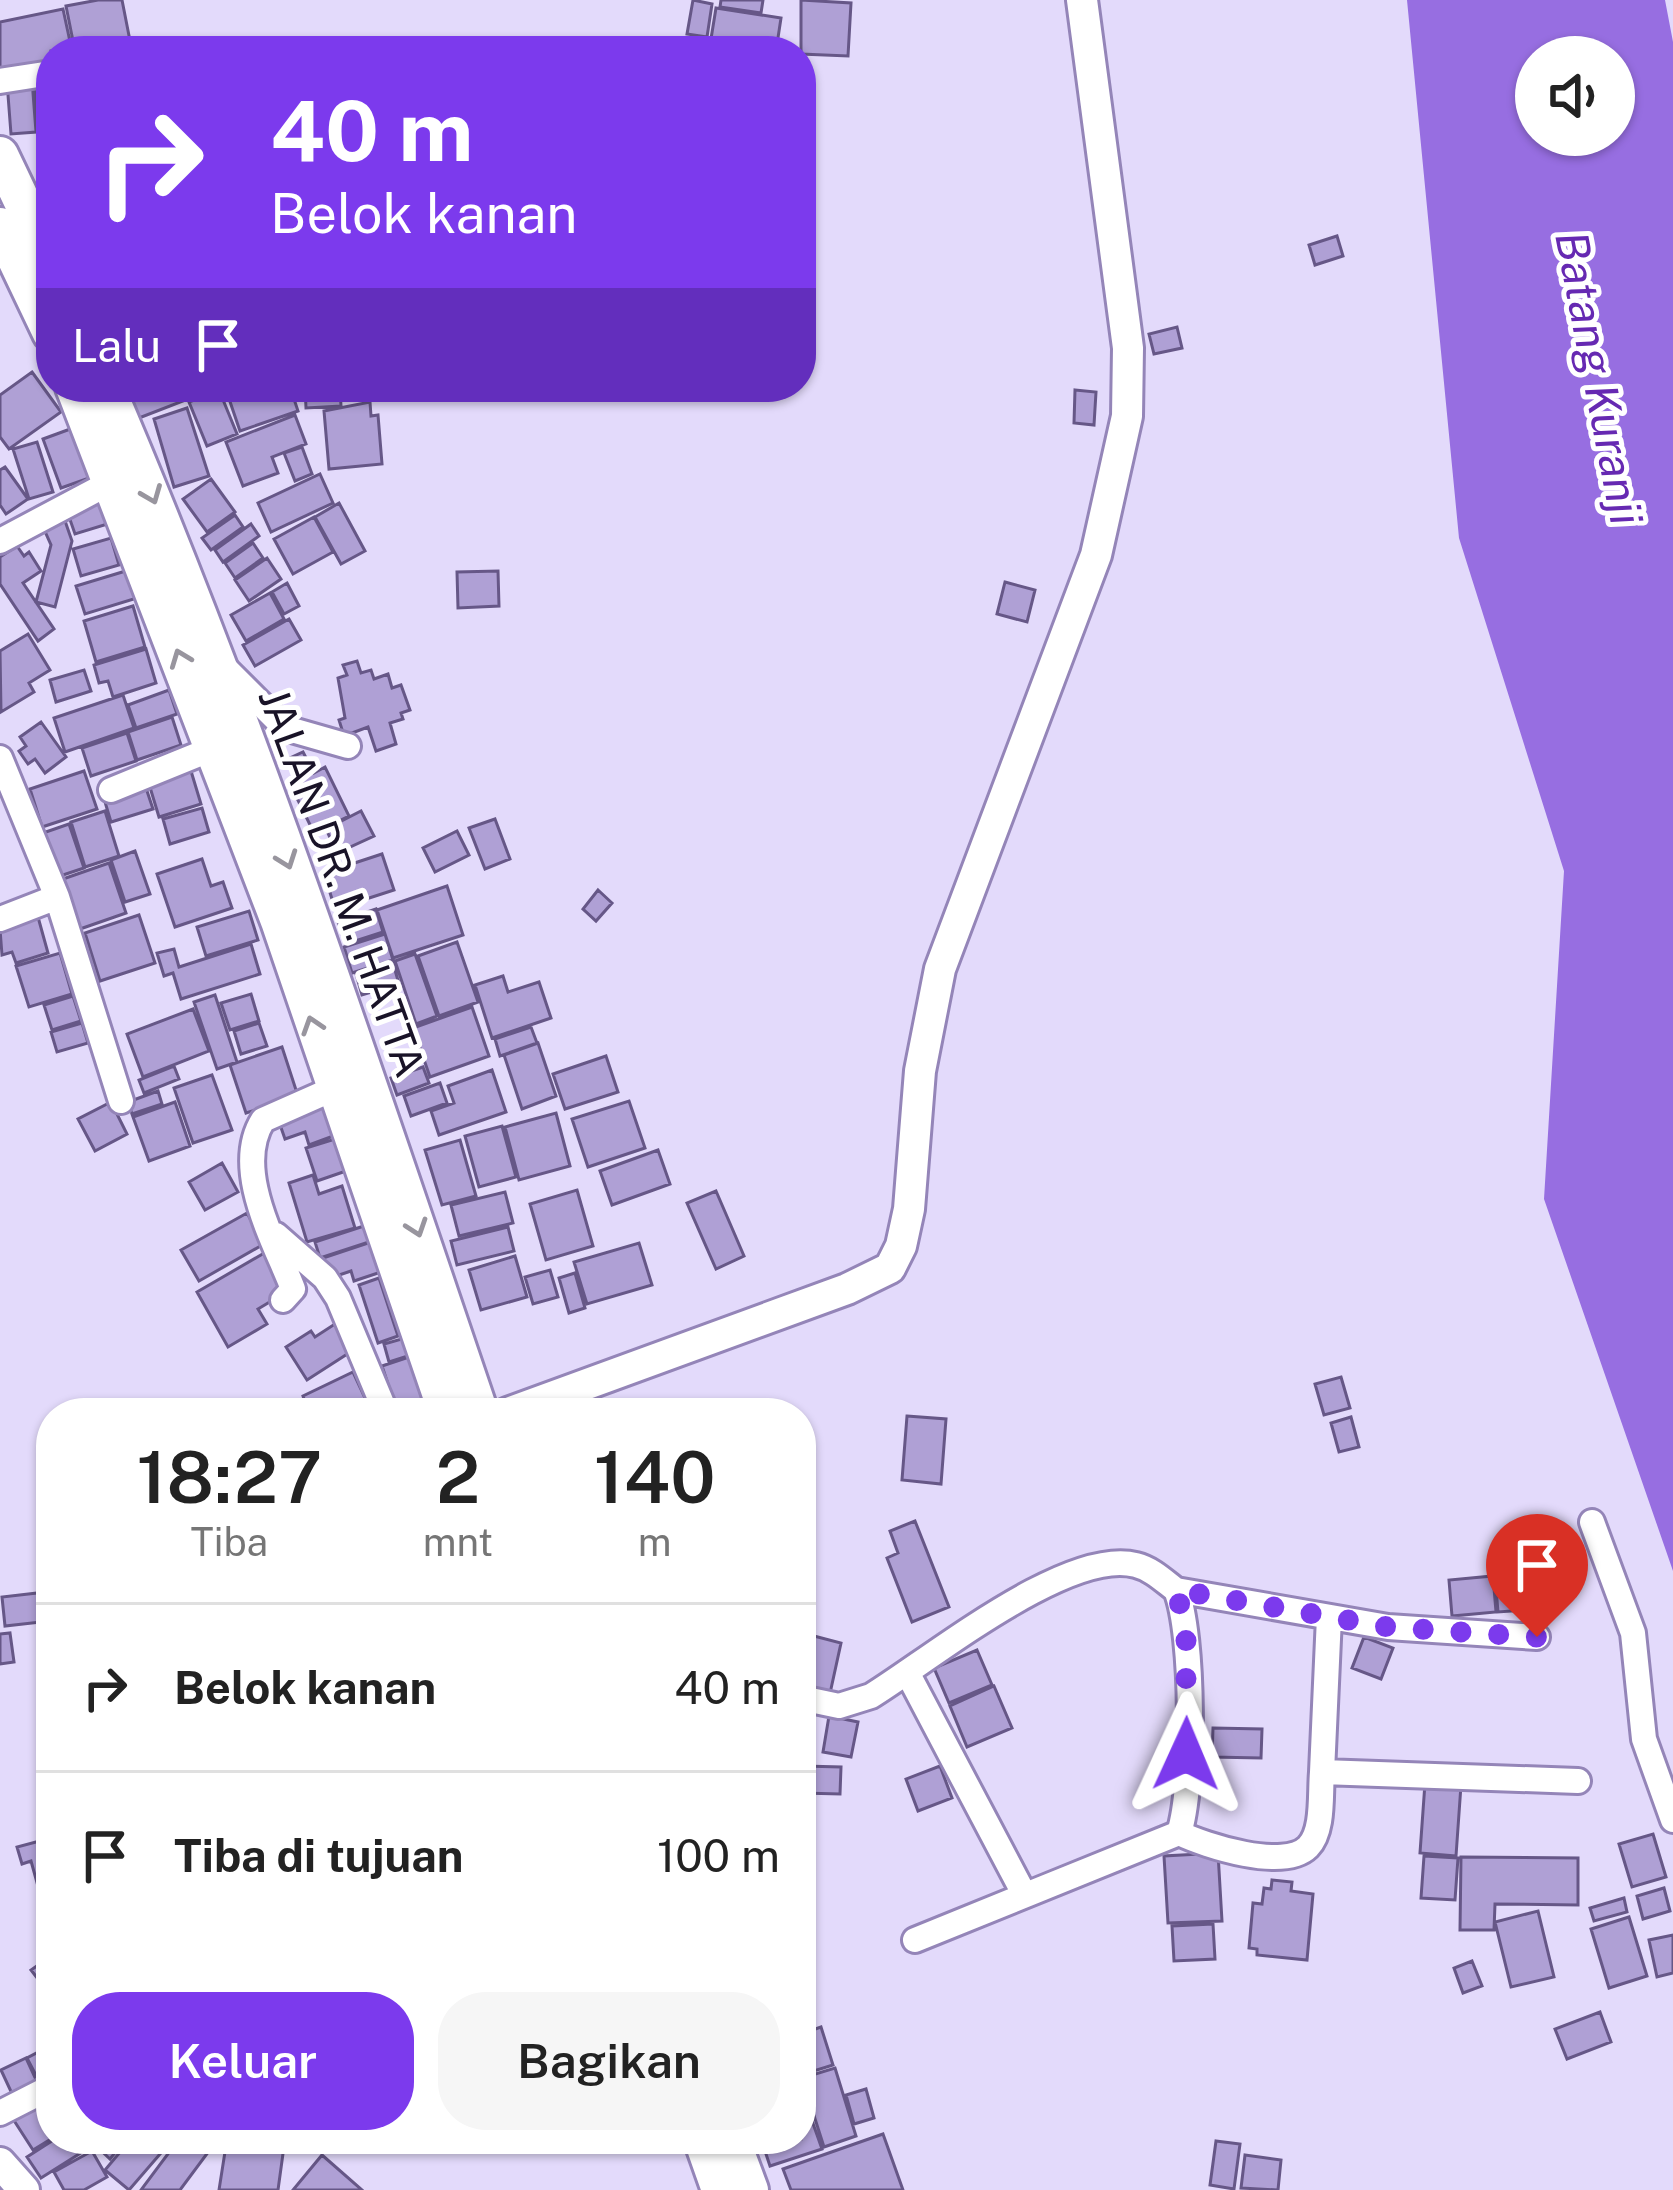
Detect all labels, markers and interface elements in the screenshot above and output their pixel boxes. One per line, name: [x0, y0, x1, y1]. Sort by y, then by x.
map controls: [1515, 36, 1635, 156]
button: sound: [1515, 36, 1635, 156]
text: 40 m: [270, 81, 473, 180]
icon: right: [72, 84, 228, 240]
text: Belok kanan: [270, 182, 578, 245]
water label: Batang Kuranji: [1545, 227, 1654, 529]
icon: arrive: [185, 312, 251, 378]
text: Lalu: [72, 319, 161, 372]
one-way arrow: [138, 483, 162, 504]
one-way arrow: [169, 649, 194, 670]
street label: JALAN DR. M. HATTA: [249, 681, 436, 1083]
one-way arrow: [273, 849, 298, 870]
one-way arrow: [301, 1015, 326, 1036]
one-way arrow: [403, 1216, 427, 1237]
text: 18:27: [136, 1435, 322, 1519]
text: 2: [436, 1435, 480, 1519]
text: 140: [594, 1435, 716, 1519]
pin: [1486, 1514, 1588, 1637]
text: Tiba: [191, 1519, 268, 1565]
text: mnt: [423, 1519, 493, 1565]
text: m: [638, 1519, 672, 1565]
icon: arrive: [1504, 1532, 1570, 1598]
icon: right: [72, 1655, 138, 1721]
text: Belok kanan: [174, 1661, 436, 1714]
text: 40 m: [674, 1661, 780, 1714]
position arrow: [1123, 1691, 1249, 1817]
icon: arrive: [72, 1823, 138, 1889]
text: Tiba di tujuan: [174, 1829, 463, 1882]
text: 100 m: [657, 1829, 780, 1882]
button: Keluar: [72, 1992, 414, 2130]
button: Bagikan: [438, 1992, 780, 2130]

